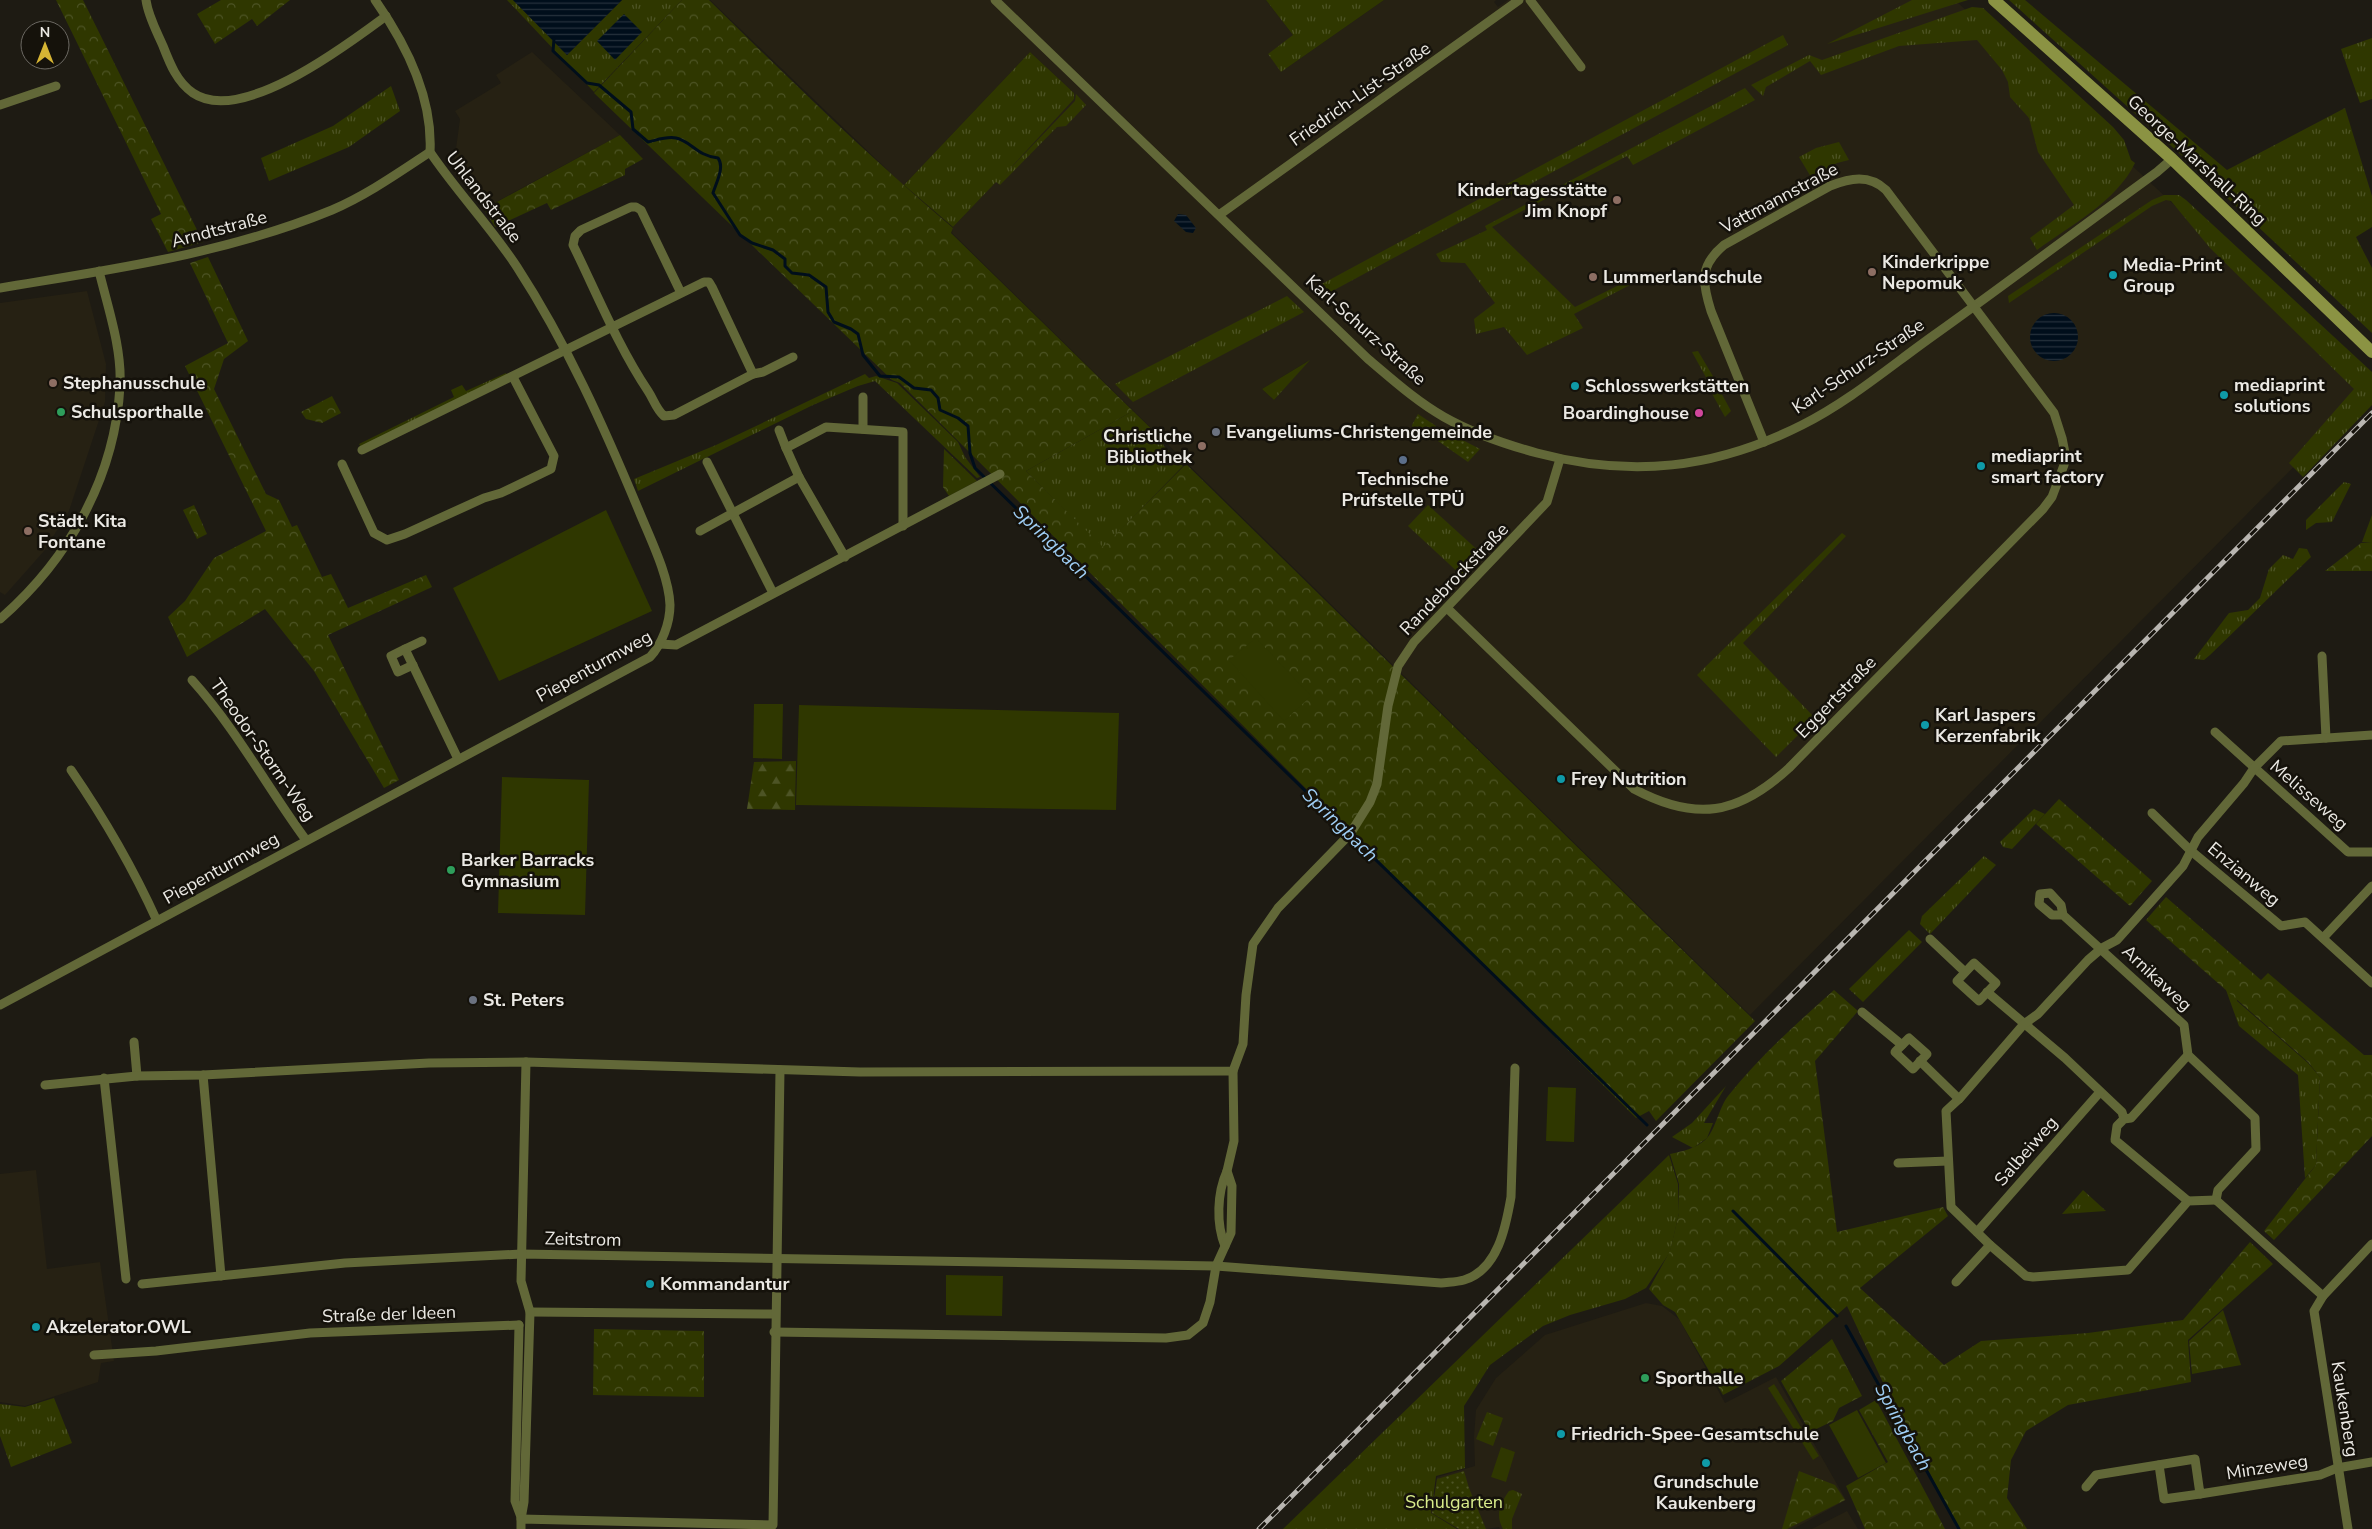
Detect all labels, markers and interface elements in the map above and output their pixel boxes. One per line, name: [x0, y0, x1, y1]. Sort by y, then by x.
north arrow: [20, 20, 70, 70]
text: N: [40, 23, 50, 42]
street label: Friedrich-List-Straße: [1285, 36, 1435, 152]
street label: George-Marshall-Ring: [2122, 89, 2272, 231]
street label: Uhlandstraße: [441, 146, 527, 248]
street label: Vattmannstraße: [1715, 157, 1842, 240]
place label: Kindertagesstätte Jim Knopf: [1457, 178, 1607, 223]
marker: Kindertagesstätte Jim Knopf: [1611, 194, 1623, 206]
street label: Arndtstraße: [169, 205, 269, 253]
place label: Kinderkrippe Nepomuk: [1882, 250, 1990, 295]
place label: Media‑Print Group: [2123, 253, 2222, 298]
place label: Lummerlandschule: [1603, 265, 1763, 289]
marker: Kinderkrippe Nepomuk: [1866, 266, 1878, 278]
street label: Karl-Schurz-Straße: [1300, 269, 1432, 391]
marker: Media‑Print Group: [2107, 269, 2119, 281]
marker: Lummerlandschule: [1587, 271, 1599, 283]
street label: Karl-Schurz-Straße: [1787, 313, 1929, 419]
place label: Stephanusschule: [63, 371, 206, 395]
place label: mediaprint solutions: [2234, 373, 2325, 418]
place label: Schlosswerkstätten: [1585, 374, 1749, 398]
marker: Stephanusschule: [47, 377, 59, 389]
marker: Schlosswerkstätten: [1569, 380, 1581, 392]
marker: mediaprint solutions: [2218, 389, 2230, 401]
place label: Schulsporthalle: [71, 400, 204, 424]
place label: Boardinghouse: [1563, 401, 1689, 425]
marker: Schulsporthalle: [55, 406, 67, 418]
marker: Boardinghouse: [1693, 407, 1705, 419]
place label: Evangeliums-Christengemeinde: [1226, 420, 1492, 444]
place label: Christliche Bibliothek: [1103, 424, 1192, 469]
marker: Evangeliums-Christengemeinde: [1210, 426, 1222, 438]
marker: Christliche Bibliothek: [1196, 440, 1208, 452]
place label: mediaprint smart factory: [1991, 444, 2104, 489]
marker: Technische Prüfstelle TPÜ: [1397, 454, 1409, 466]
marker: mediaprint smart factory: [1975, 460, 1987, 472]
place label: Technische Prüfstelle TPÜ: [1342, 467, 1464, 512]
water label: Springbach: [1007, 499, 1095, 585]
place label: Städt. Kita Fontane: [38, 509, 127, 554]
street label: Randebrockstraße: [1394, 518, 1514, 640]
marker: Städt. Kita Fontane: [22, 525, 34, 537]
street label: Piepenturmweg: [532, 624, 656, 708]
street label: Eggertstraße: [1791, 651, 1881, 743]
street label: Theodor-Storm-Weg: [205, 674, 321, 826]
place label: Karl Jaspers Kerzenfabrik: [1935, 703, 2041, 748]
marker: Karl Jaspers Kerzenfabrik: [1919, 719, 1931, 731]
street label: Melisseweg: [2265, 754, 2353, 836]
place label: Frey Nutrition: [1571, 767, 1687, 791]
marker: Frey Nutrition: [1555, 773, 1567, 785]
water label: Springbach: [1296, 782, 1384, 868]
street label: Piepenturmweg: [159, 826, 283, 910]
street label: Enzianweg: [2203, 837, 2285, 911]
place label: Barker Barracks Gymnasium: [461, 848, 595, 893]
marker: Barker Barracks Gymnasium: [445, 864, 457, 876]
street label: Arnikaweg: [2117, 939, 2197, 1017]
place label: St. Peters: [483, 988, 564, 1012]
marker: St. Peters: [467, 994, 479, 1006]
street label: Salbeiweg: [1989, 1111, 2063, 1191]
street label: Zeitstrom: [544, 1226, 622, 1252]
place label: Kommandantur: [660, 1272, 790, 1296]
marker: Kommandantur: [644, 1278, 656, 1290]
street label: Straße der Ideen: [322, 1300, 456, 1328]
place label: Akzelerator.OWL: [46, 1315, 191, 1339]
marker: Akzelerator.OWL: [30, 1321, 42, 1333]
street label: Kaukenberg: [2326, 1360, 2364, 1458]
place label: Sporthalle: [1655, 1366, 1744, 1390]
marker: Sporthalle: [1639, 1372, 1651, 1384]
water label: Springbach: [1868, 1378, 1938, 1476]
place label: Friedrich-Spee-Gesamtschule: [1571, 1422, 1819, 1446]
marker: Friedrich-Spee-Gesamtschule: [1555, 1428, 1567, 1440]
street label: Minzeweg: [2224, 1449, 2310, 1485]
marker: Grundschule Kaukenberg: [1700, 1457, 1712, 1469]
place label: Grundschule Kaukenberg: [1653, 1470, 1759, 1515]
park label: Schulgarten: [1405, 1490, 1503, 1514]

